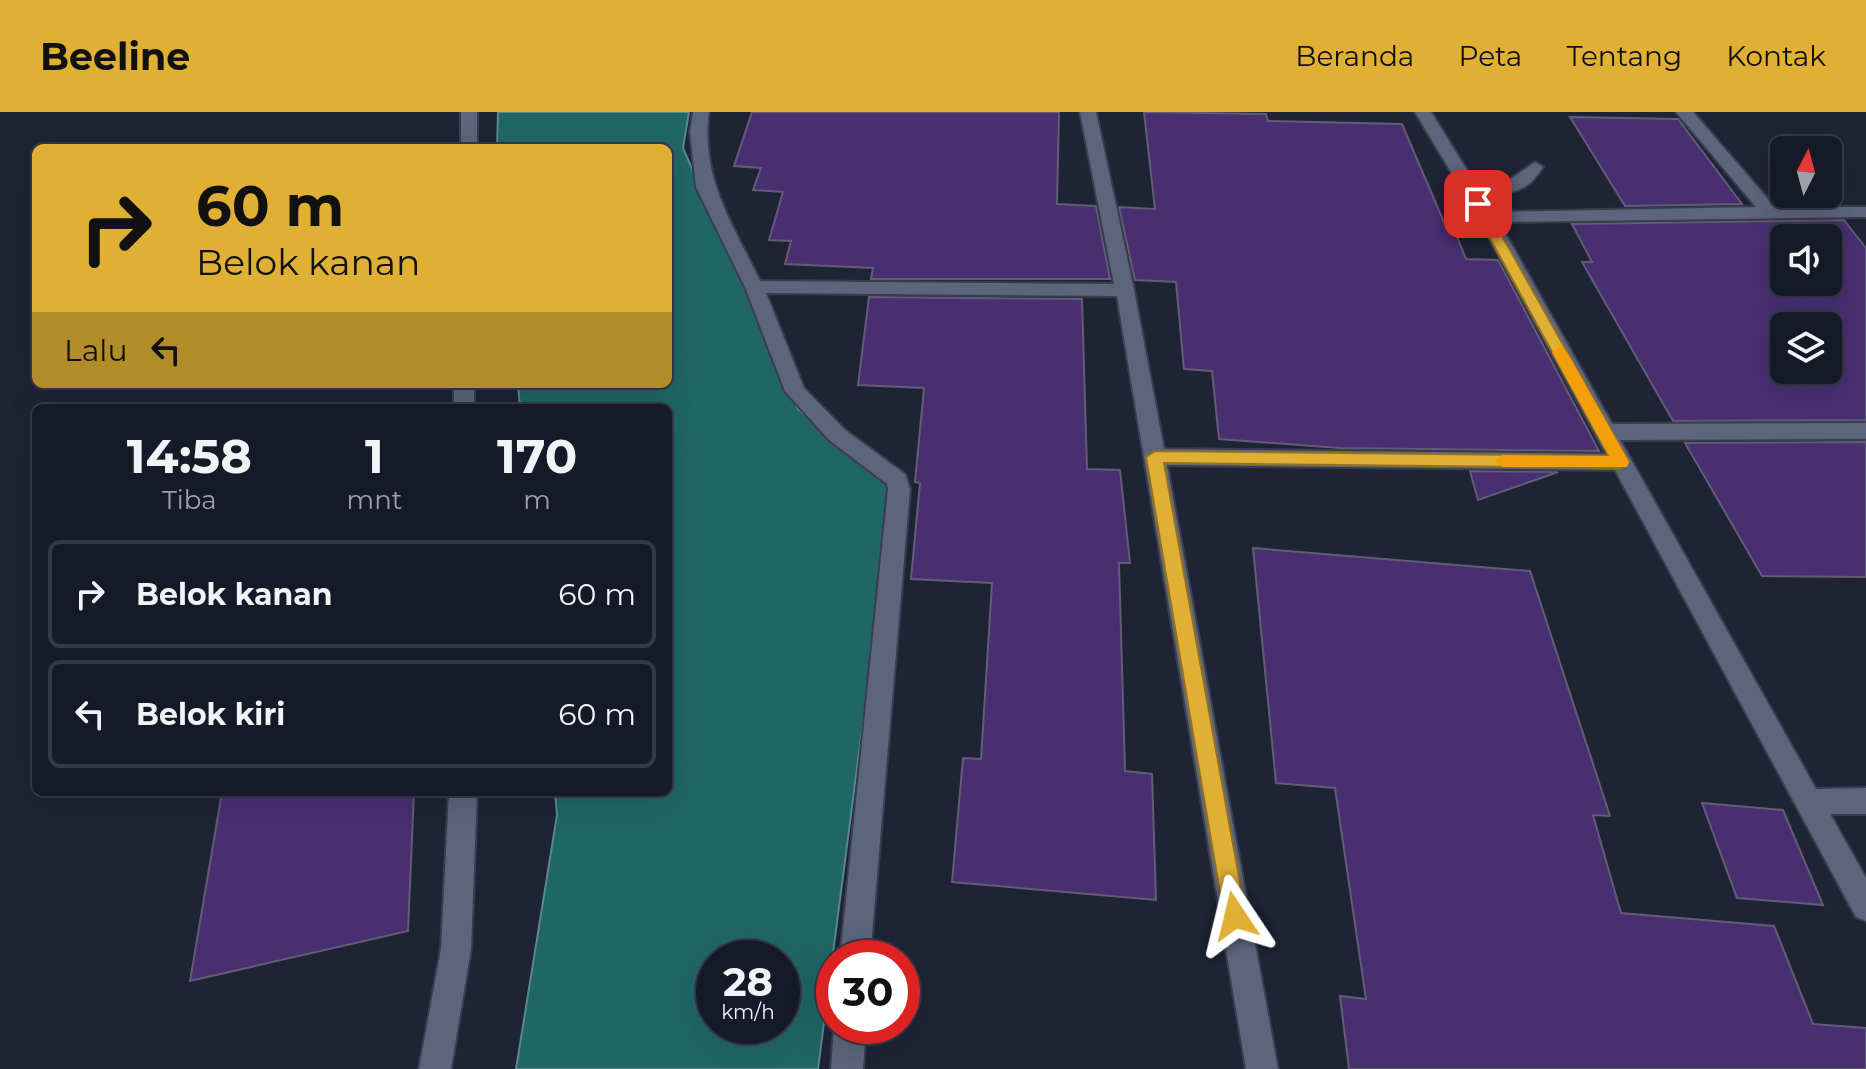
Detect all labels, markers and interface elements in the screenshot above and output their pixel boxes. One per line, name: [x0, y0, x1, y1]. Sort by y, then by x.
text: Beeline: [40, 33, 190, 80]
text: Beranda: [1295, 39, 1414, 73]
text: Peta: [1458, 39, 1522, 73]
text: Tentang: [1566, 39, 1682, 73]
text: Kontak: [1726, 39, 1826, 73]
north arrow: [1770, 136, 1842, 208]
map controls: [1770, 136, 1842, 384]
pin: [1444, 170, 1512, 238]
text: 60 m: [196, 172, 344, 240]
icon: right: [64, 176, 168, 280]
icon: arrive: [1456, 182, 1500, 226]
button: sound: [1770, 224, 1842, 296]
text: Belok kanan: [196, 240, 420, 284]
button: layers: [1770, 312, 1842, 384]
icon: left: [144, 328, 188, 372]
text: Lalu: [64, 332, 128, 369]
text: 14:58: [127, 427, 252, 485]
text: 1: [365, 427, 384, 485]
text: 170: [497, 427, 577, 485]
text: Tiba: [162, 484, 217, 516]
text: mnt: [347, 484, 402, 516]
text: m: [523, 484, 551, 516]
icon: right: [68, 572, 112, 616]
text: Belok kanan: [136, 576, 333, 613]
text: 60 m: [558, 576, 636, 613]
icon: left: [68, 692, 112, 736]
text: Belok kiri: [136, 696, 285, 733]
text: 60 m: [558, 696, 636, 733]
position arrow: [1193, 874, 1277, 958]
speed limit sign: 30: [816, 940, 920, 1044]
text: 28: [723, 957, 773, 1006]
text: km/h: [721, 1000, 775, 1024]

